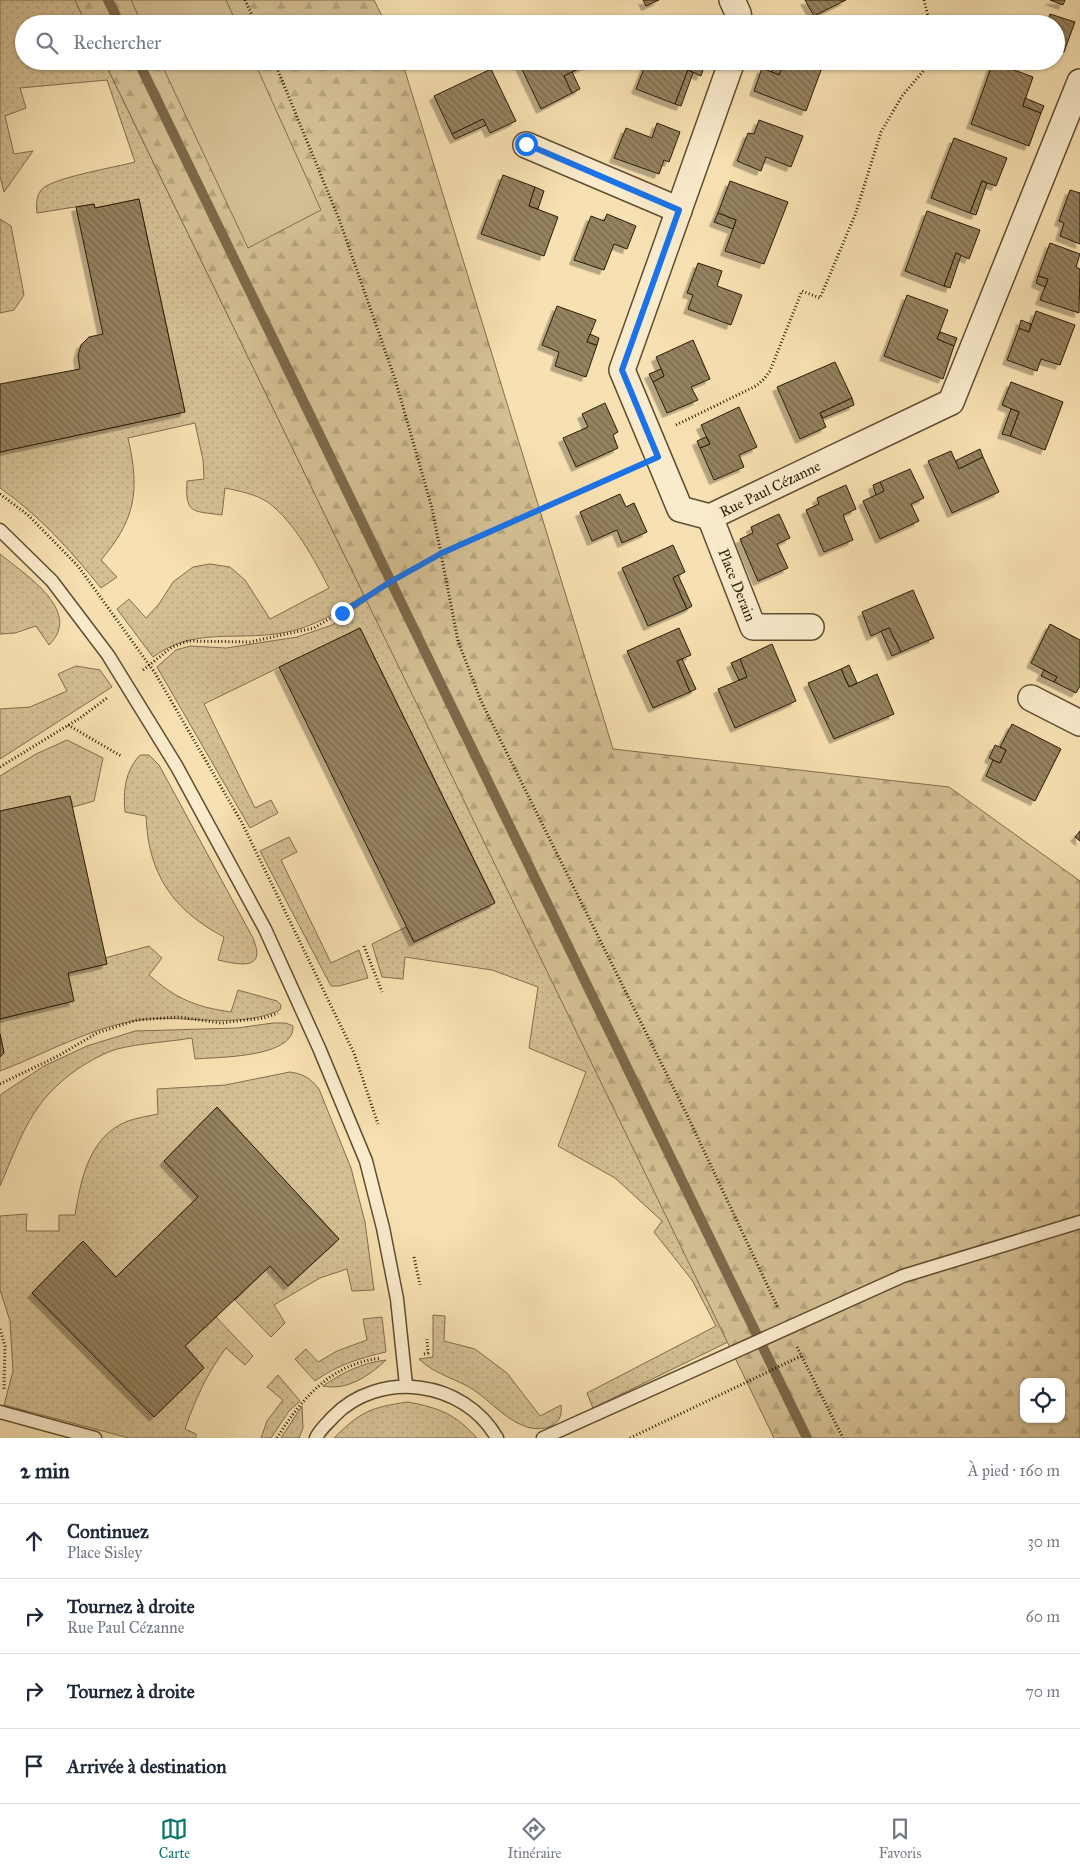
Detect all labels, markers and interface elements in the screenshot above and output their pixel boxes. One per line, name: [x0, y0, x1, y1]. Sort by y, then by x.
search box: [15, 15, 1065, 70]
icon: search: [33, 29, 61, 57]
text: Rechercher: [73, 31, 161, 54]
route start: [515, 133, 538, 156]
street label: Rue Paul Cézanne: [717, 457, 823, 521]
street label: Place Derain: [714, 546, 760, 624]
route end: [331, 602, 354, 625]
map controls: [1020, 1378, 1065, 1423]
button: locate: [1020, 1378, 1065, 1423]
text: 2 min: [20, 1458, 70, 1484]
text: À pied · 160 m: [968, 1461, 1060, 1480]
text: Continuez: [67, 1520, 149, 1543]
icon: ahead: [20, 1527, 48, 1555]
text: 30 m: [1027, 1532, 1060, 1551]
text: Place Sisley: [67, 1543, 142, 1562]
text: Tournez à droite: [67, 1595, 195, 1618]
icon: right: [20, 1602, 48, 1630]
text: 60 m: [1026, 1607, 1060, 1626]
text: Rue Paul Cézanne: [67, 1618, 184, 1637]
icon: right: [20, 1677, 48, 1705]
text: Tournez à droite: [67, 1680, 195, 1703]
text: 70 m: [1025, 1682, 1060, 1701]
icon: arrive: [20, 1752, 48, 1780]
text: Arrivée à destination: [67, 1755, 226, 1778]
tab: Carte: [159, 1815, 190, 1862]
tab: Itinéraire: [508, 1815, 561, 1862]
tab: Favoris: [879, 1815, 921, 1862]

